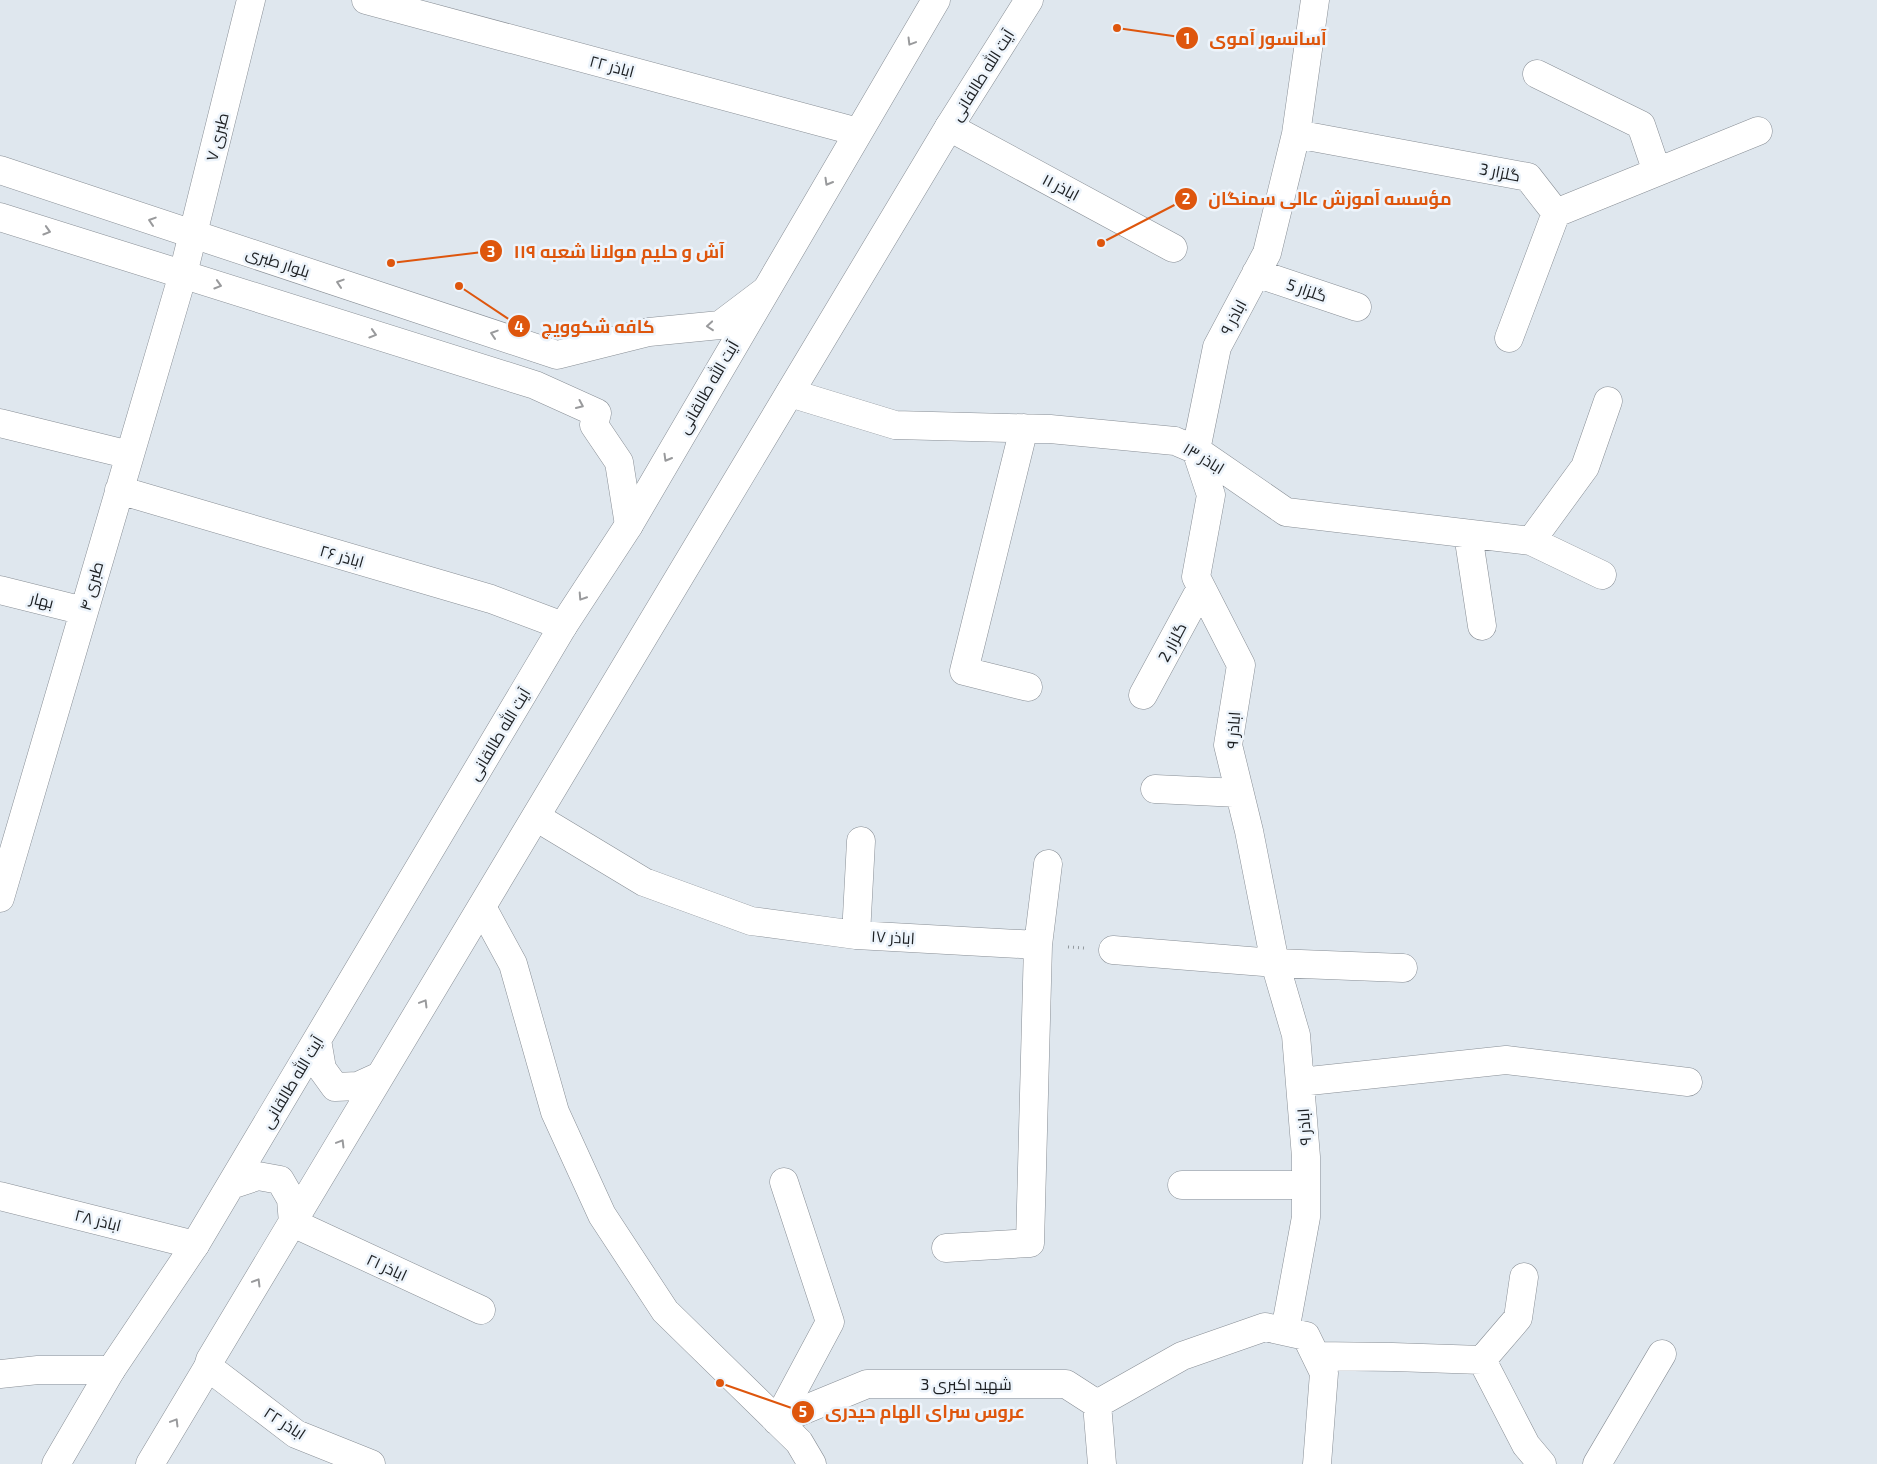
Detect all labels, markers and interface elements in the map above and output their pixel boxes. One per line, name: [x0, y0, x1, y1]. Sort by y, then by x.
callout: آسانسور آموی: [1175, 22, 1337, 55]
street label: آیت الله طالقانی: [946, 25, 1019, 125]
text: آسانسور آموی: [1209, 27, 1327, 50]
text: 1: [1184, 29, 1190, 47]
one-way arrow: [907, 36, 917, 45]
street label: اباذر ۲۲: [587, 50, 637, 82]
street label: طبری ۷: [201, 111, 234, 164]
street label: گلزار 3: [1478, 158, 1522, 186]
street label: اباذر ۱۱: [1039, 169, 1083, 205]
one-way arrow: [825, 176, 835, 185]
callout: مؤسسه آموزش عالی سمنگان: [1173, 182, 1461, 215]
text: مؤسسه آموزش عالی سمنگان: [1208, 187, 1452, 210]
text: 2: [1182, 189, 1191, 207]
one-way arrow: [149, 216, 157, 226]
one-way arrow: [42, 226, 50, 236]
callout: آش و حلیم مولانا شعبه ۱۱۹: [478, 235, 735, 268]
text: آش و حلیم مولانا شعبه ۱۱۹: [513, 240, 725, 264]
street label: بلوار طبری: [243, 242, 313, 283]
text: 3: [487, 242, 495, 260]
street label: گلزار 5: [1284, 274, 1330, 306]
one-way arrow: [336, 279, 344, 289]
one-way arrow: [214, 280, 222, 290]
street label: اباذر ۹: [1215, 296, 1251, 338]
callout: کافه شکوویچ: [506, 310, 664, 343]
text: کافه شکوویچ: [541, 315, 655, 339]
text: 4: [514, 317, 524, 335]
one-way arrow: [706, 320, 714, 331]
one-way arrow: [369, 329, 377, 339]
one-way arrow: [490, 330, 499, 340]
street label: آیت الله طالقانی: [673, 336, 744, 438]
one-way arrow: [575, 399, 584, 410]
street label: اباذر ۱۳: [1180, 438, 1228, 478]
one-way arrow: [664, 453, 674, 462]
street label: اباذر ۲۶: [318, 540, 366, 572]
street label: طبری ۴: [75, 559, 108, 613]
street label: بهار: [27, 587, 56, 614]
one-way arrow: [579, 591, 588, 600]
street label: گلزار 2: [1153, 619, 1191, 665]
street label: آیت الله طالقانی: [464, 684, 536, 784]
street label: اباذر ۹: [1222, 711, 1244, 749]
street label: اباذر ۱۷: [871, 926, 915, 948]
one-way arrow: [418, 1000, 428, 1009]
street label: آیت الله طالقانی: [257, 1032, 329, 1132]
street label: اباذر ۹: [1293, 1108, 1315, 1146]
one-way arrow: [334, 1139, 344, 1148]
street label: اباذر ۲۸: [73, 1205, 123, 1235]
street label: اباذر ۲۱: [364, 1249, 410, 1285]
one-way arrow: [251, 1279, 261, 1288]
street label: شهید اکبری 3: [920, 1374, 1012, 1395]
callout: عروس سرای الهام حیدری: [790, 1396, 1035, 1429]
text: عروس سرای الهام حیدری: [825, 1400, 1025, 1424]
street label: اباذر ۲۲: [260, 1402, 310, 1444]
text: 5: [799, 1402, 807, 1420]
one-way arrow: [168, 1419, 178, 1428]

